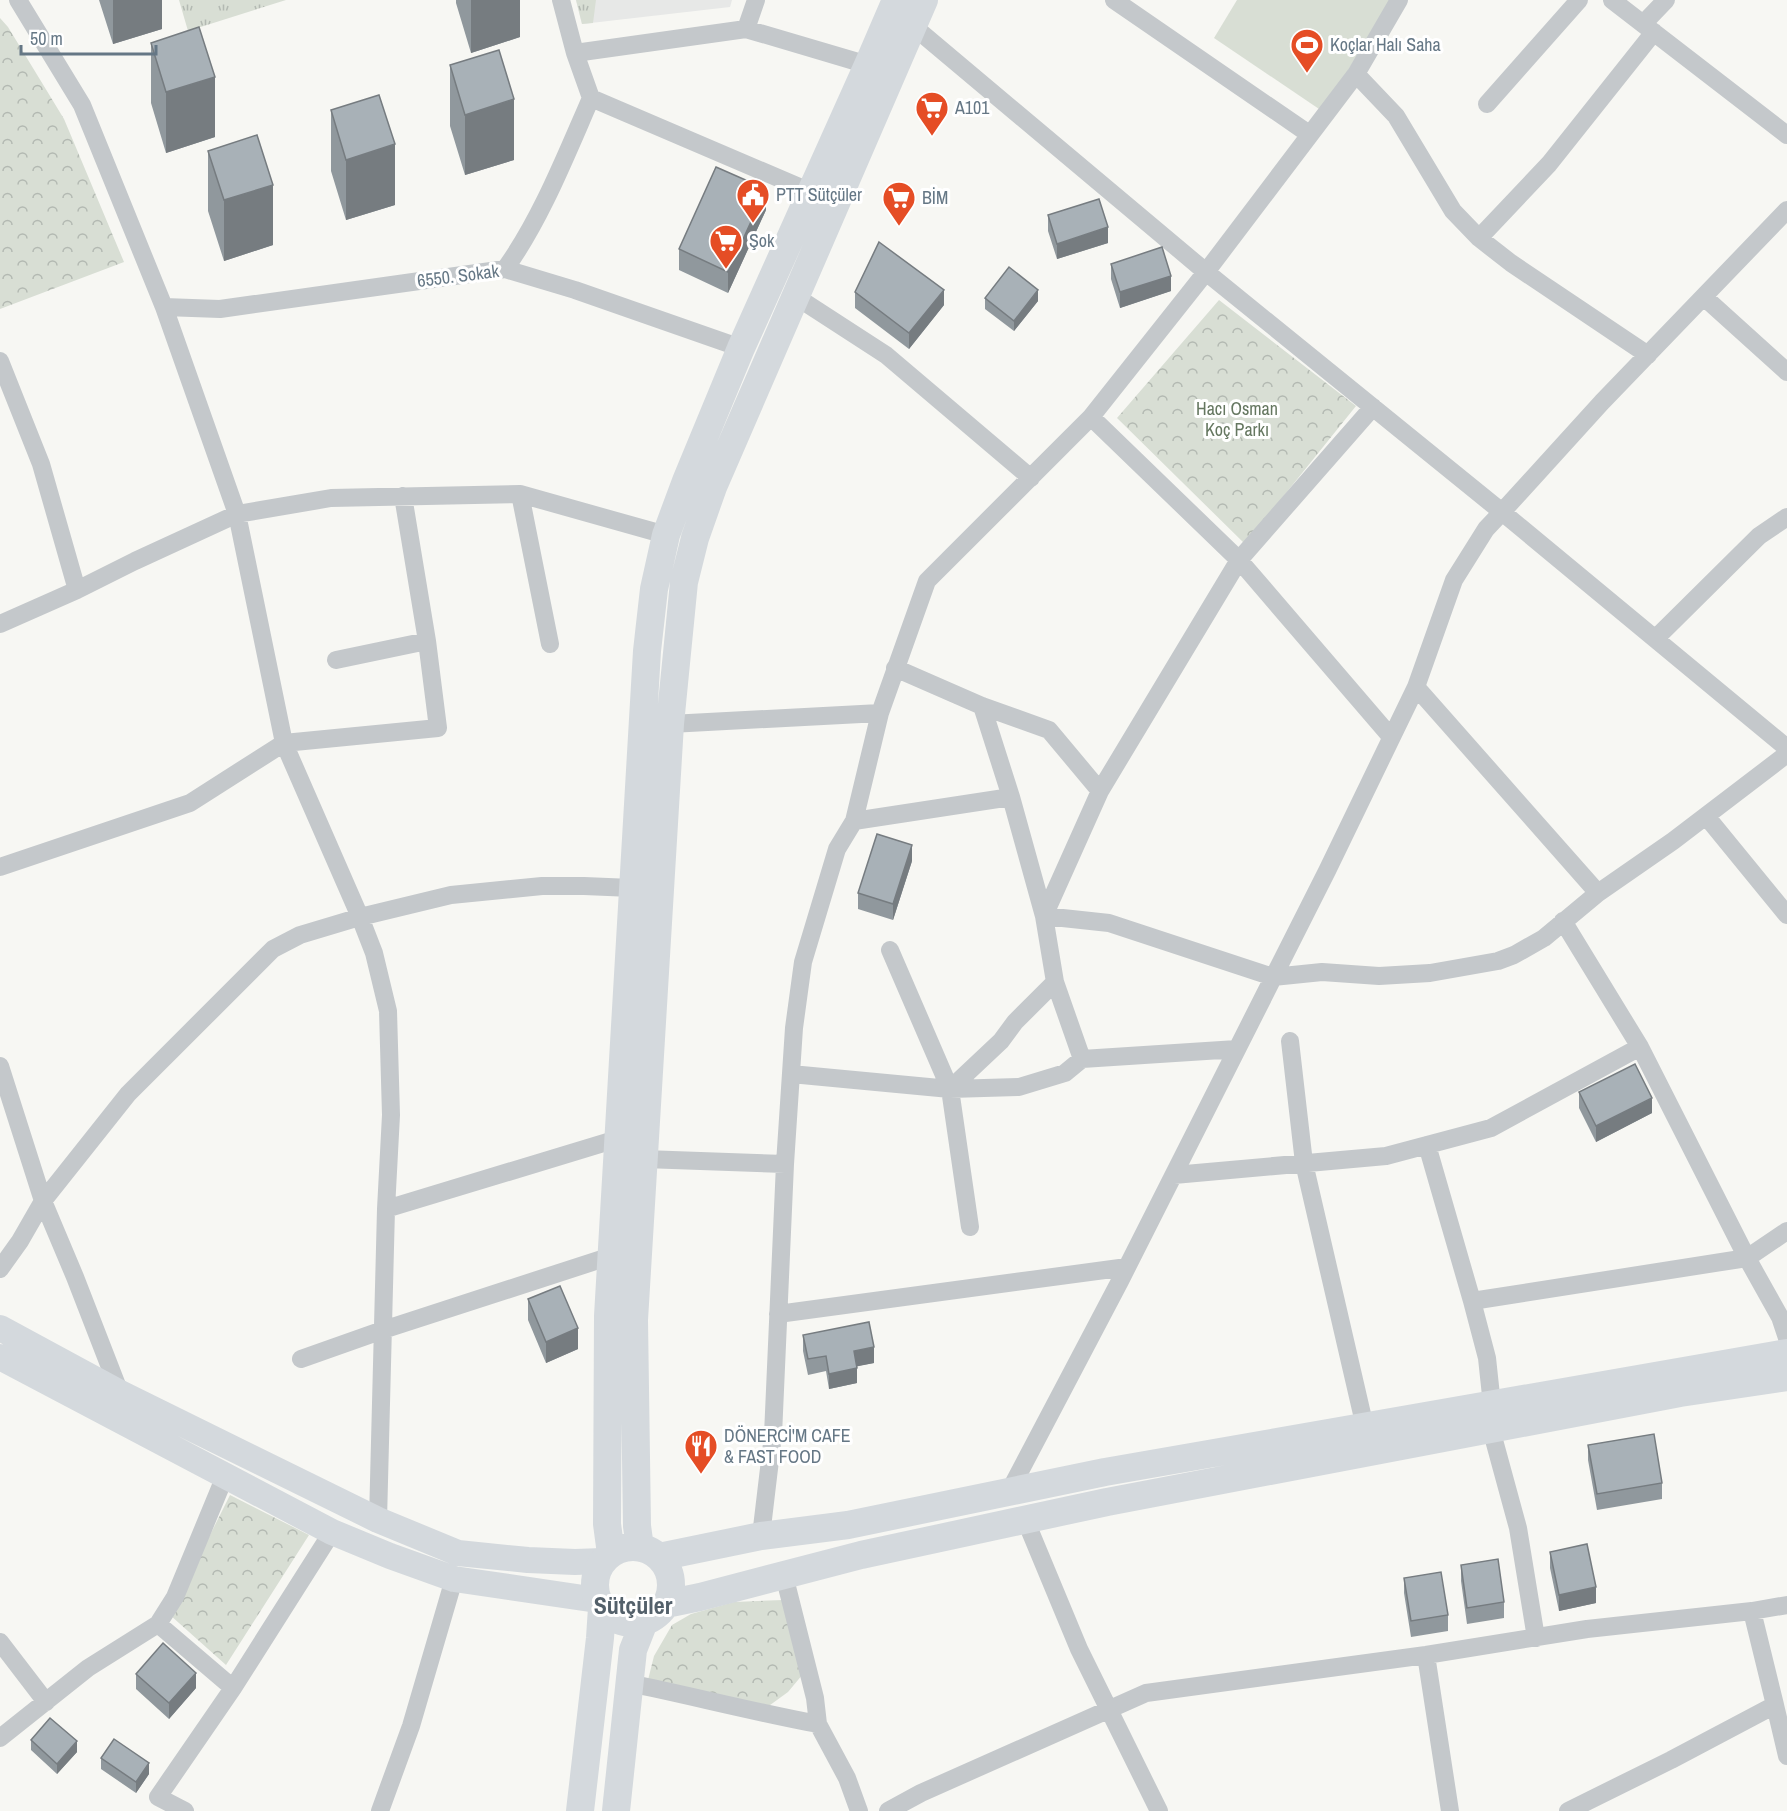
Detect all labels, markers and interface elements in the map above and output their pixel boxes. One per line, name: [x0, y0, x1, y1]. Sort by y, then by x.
scale bar: [21, 18, 156, 56]
text: 50 m: [30, 26, 63, 51]
sports icon: Koçlar Halı Saha: [1289, 27, 1325, 74]
place label: Koçlar Halı Saha: [1330, 32, 1441, 57]
supermarket icon: A101: [914, 90, 950, 137]
place label: A101: [954, 95, 990, 120]
public building icon: PTT Sütçüler: [735, 177, 771, 224]
supermarket icon: BİM: [881, 180, 917, 227]
place label: PTT Sütçüler: [776, 182, 862, 207]
place label: BİM: [922, 185, 948, 210]
supermarket icon: Şok: [708, 223, 744, 270]
place label: Şok: [749, 228, 775, 253]
street label: 6550. Sokak: [416, 258, 501, 293]
park label: Hacı Osman Koç Parkı: [1196, 396, 1278, 442]
place label: DÖNERCİ'M CAFE & FAST FOOD: [724, 1423, 851, 1469]
restaurant icon: DÖNERCİ'M CAFE & FAST FOOD: [683, 1428, 719, 1475]
district label: Sütçüler: [594, 1589, 673, 1621]

